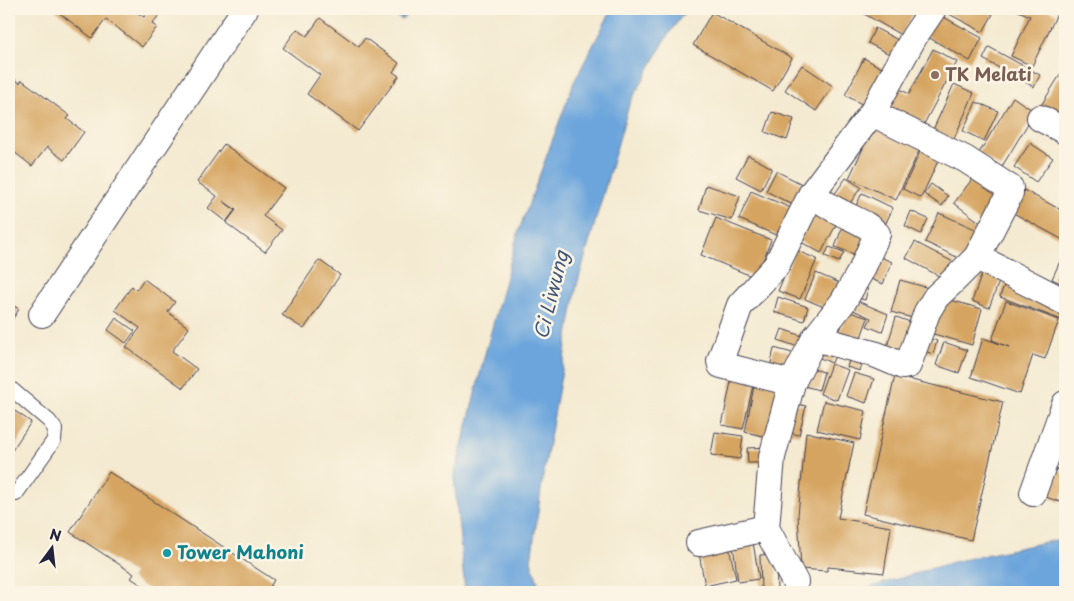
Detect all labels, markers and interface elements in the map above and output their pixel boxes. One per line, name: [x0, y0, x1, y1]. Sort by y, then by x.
place label: TK Melati: [945, 60, 1032, 87]
marker: TK Melati: [929, 69, 941, 81]
water label: Ci Liwung: [526, 247, 575, 342]
text: N: [47, 523, 64, 547]
north arrow: [28, 524, 78, 574]
place label: Tower Mahoni: [177, 538, 304, 565]
marker: Tower Mahoni: [161, 547, 173, 559]

